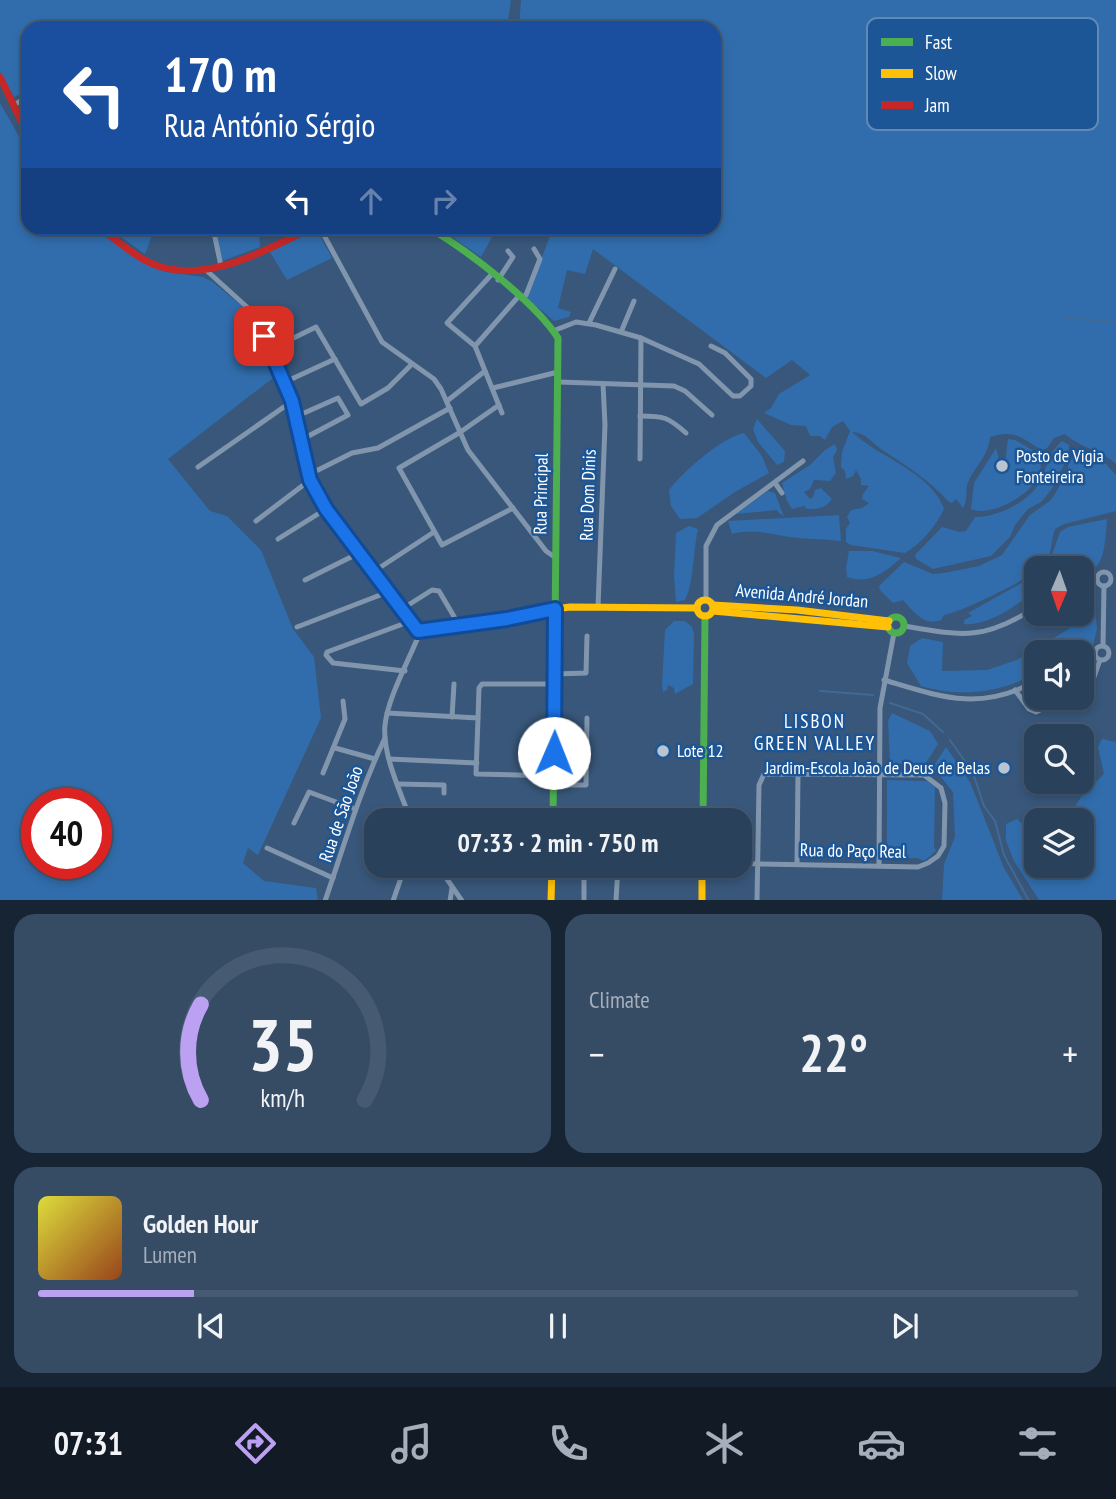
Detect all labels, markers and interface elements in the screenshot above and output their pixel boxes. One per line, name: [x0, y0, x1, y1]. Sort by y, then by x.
legend: [867, 18, 1098, 130]
text: Fast: [925, 30, 953, 54]
text: 170 m: [164, 42, 277, 106]
icon: left: [49, 49, 140, 140]
text: Slow: [925, 61, 958, 85]
text: Jam: [924, 93, 950, 117]
text: Rua António Sérgio: [164, 104, 375, 146]
icon: left: [279, 182, 317, 220]
icon: ahead: [352, 182, 390, 220]
icon: right: [425, 182, 463, 220]
pin: [234, 306, 294, 366]
icon: arrive: [245, 317, 283, 355]
place label: Posto de Vigia Fonteireira: [1016, 444, 1104, 488]
street label: Rua Dom Dinis: [574, 449, 601, 541]
street label: Rua Principal: [528, 452, 553, 535]
marker: Posto de Vigia Fonteireira: [994, 458, 1010, 474]
north arrow: [1024, 556, 1094, 626]
map controls: [1024, 556, 1094, 878]
street label: Avenida André Jordan: [735, 578, 869, 613]
button: sound: [1024, 640, 1094, 710]
district label: LISBON GREEN VALLEY: [754, 709, 876, 755]
position arrow: [517, 716, 591, 790]
button: search: [1024, 724, 1094, 794]
place label: Lote 12: [677, 739, 724, 762]
marker: Lote 12: [655, 743, 671, 759]
place label: Jardim-Escola João de Deus de Belas: [764, 756, 990, 779]
marker: Jardim-Escola João de Deus de Belas: [996, 760, 1012, 776]
street label: Rua de São João: [313, 763, 368, 865]
speed limit sign: 40: [21, 788, 112, 879]
button: layers: [1024, 808, 1094, 878]
text: 07:33 · 2 min · 750 m: [458, 826, 658, 859]
street label: Rua do Paço Real: [800, 838, 907, 863]
text: Climate: [589, 985, 650, 1014]
text: 35: [248, 996, 317, 1090]
text: 22°: [799, 1019, 868, 1086]
text: −: [589, 1029, 605, 1078]
text: +: [1062, 1029, 1078, 1078]
text: km/h: [260, 1081, 305, 1113]
text: Golden Hour: [143, 1207, 258, 1240]
text: Lumen: [143, 1240, 197, 1269]
icon: previous: [192, 1307, 230, 1345]
icon: pause: [539, 1307, 577, 1345]
icon: next: [886, 1307, 924, 1345]
icon: directions: [231, 1419, 280, 1468]
icon: music: [387, 1419, 436, 1468]
icon: phone: [544, 1419, 593, 1468]
icon: climate: [700, 1419, 749, 1468]
icon: car: [857, 1419, 906, 1468]
icon: filters: [1013, 1419, 1062, 1468]
text: 07:31: [54, 1422, 123, 1464]

